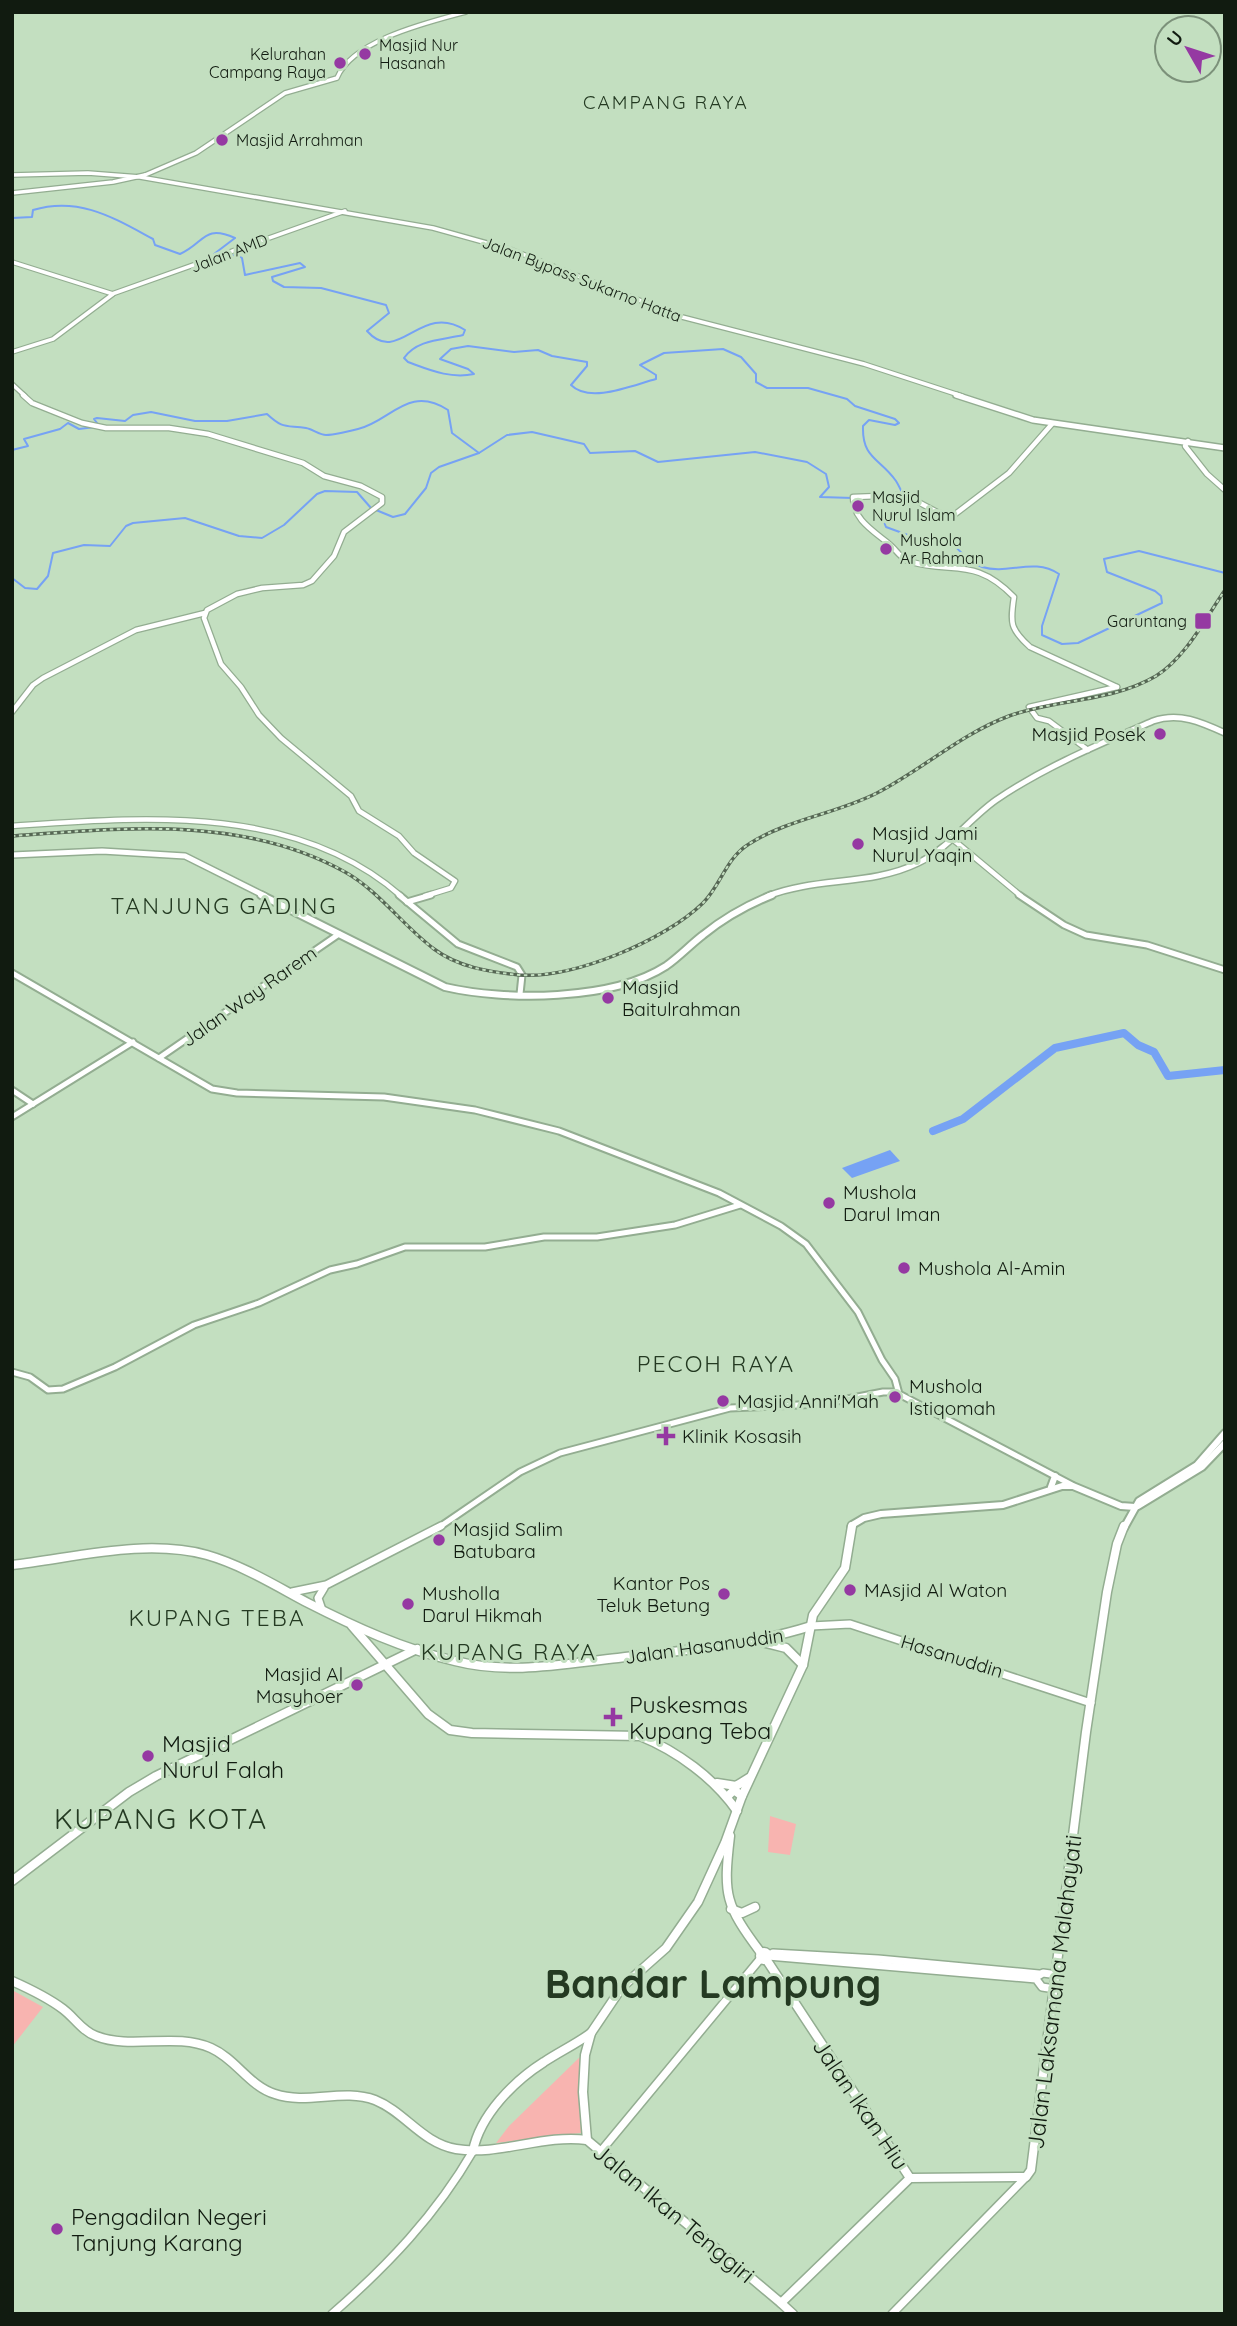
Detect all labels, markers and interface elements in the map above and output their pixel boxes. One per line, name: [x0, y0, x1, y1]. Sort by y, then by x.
north arrow: [1153, 14, 1223, 84]
text: U: [1161, 26, 1188, 51]
place label: Masjid Nur Hasanah: [379, 35, 458, 73]
place label: Kelurahan Campang Raya: [209, 44, 326, 82]
marker: Masjid Nur Hasanah: [357, 46, 373, 62]
marker: Kelurahan Campang Raya: [332, 55, 348, 71]
district label: CAMPANG RAYA: [583, 90, 749, 114]
place label: Masjid Arrahman: [236, 130, 363, 150]
marker: Masjid Arrahman: [214, 132, 230, 148]
street label: Jalan AMD: [188, 229, 270, 277]
street label: Jalan Bypass Sukarno Hatta: [480, 232, 684, 326]
place label: Masjid Nurul Islam: [872, 487, 956, 525]
marker: Masjid Nurul Islam: [850, 498, 866, 514]
place label: Mushola Ar Rahman: [900, 530, 984, 568]
marker: Mushola Ar Rahman: [878, 541, 894, 557]
place label: Garuntang: [1107, 611, 1187, 631]
marker: Garuntang: [1193, 611, 1213, 631]
place label: Masjid Posek: [1032, 722, 1146, 746]
marker: Masjid Posek: [1152, 726, 1168, 742]
place label: Masjid Jami Nurul Yaqin: [872, 821, 978, 867]
marker: Masjid Jami Nurul Yaqin: [850, 836, 866, 852]
district label: TANJUNG GADING: [111, 891, 337, 920]
street label: Jalan Way Rarem: [177, 940, 321, 1052]
place label: Masjid Baitulrahman: [622, 975, 741, 1021]
marker: Masjid Baitulrahman: [600, 990, 616, 1006]
place label: Mushola Darul Iman: [843, 1180, 940, 1226]
marker: Mushola Darul Iman: [821, 1195, 837, 1211]
place label: Mushola Al-Amin: [918, 1256, 1066, 1280]
marker: Mushola Al-Amin: [896, 1260, 912, 1276]
district label: PECOH RAYA: [637, 1349, 795, 1378]
place label: Mushola Istiqomah: [909, 1374, 996, 1420]
place label: Masjid Anni'Mah: [737, 1389, 879, 1413]
marker: Mushola Istiqomah: [887, 1389, 903, 1405]
marker: Masjid Anni'Mah: [715, 1393, 731, 1409]
place label: Klinik Kosasih: [682, 1424, 802, 1448]
marker: Klinik Kosasih: [656, 1426, 676, 1446]
place label: Masjid Salim Batubara: [453, 1517, 563, 1563]
marker: Masjid Salim Batubara: [431, 1532, 447, 1548]
place label: Kantor Pos Teluk Betung: [596, 1571, 710, 1617]
place label: MAsjid Al Waton: [864, 1578, 1007, 1602]
place label: Musholla Darul Hikmah: [422, 1581, 542, 1627]
marker: MAsjid Al Waton: [842, 1582, 858, 1598]
marker: Kantor Pos Teluk Betung: [716, 1586, 732, 1602]
marker: Musholla Darul Hikmah: [400, 1596, 416, 1612]
district label: KUPANG TEBA: [128, 1603, 306, 1632]
street label: Jalan Hasanuddin: [623, 1623, 785, 1669]
street label: Hasanuddin: [898, 1629, 1006, 1683]
district label: KUPANG RAYA: [421, 1637, 597, 1666]
place label: Masjid Al Masyhoer: [256, 1662, 344, 1708]
marker: Masjid Al Masyhoer: [349, 1677, 365, 1693]
place label: Puskesmas Kupang Teba: [629, 1690, 771, 1745]
marker: Puskesmas Kupang Teba: [603, 1707, 623, 1727]
place label: Masjid Nurul Falah: [162, 1729, 284, 1784]
marker: Masjid Nurul Falah: [140, 1748, 156, 1764]
district label: KUPANG KOTA: [54, 1801, 268, 1836]
street label: Jalan Laksamana Malahayati: [1020, 1833, 1088, 2151]
district label: Bandar Lampung: [545, 1958, 881, 2008]
street label: Jalan Ikan Hiu: [806, 2033, 916, 2175]
street label: Jalan Ikan Tenggiri: [587, 2137, 761, 2289]
place label: Pengadilan Negeri Tanjung Karang: [71, 2202, 267, 2257]
marker: Pengadilan Negeri Tanjung Karang: [49, 2221, 65, 2237]

